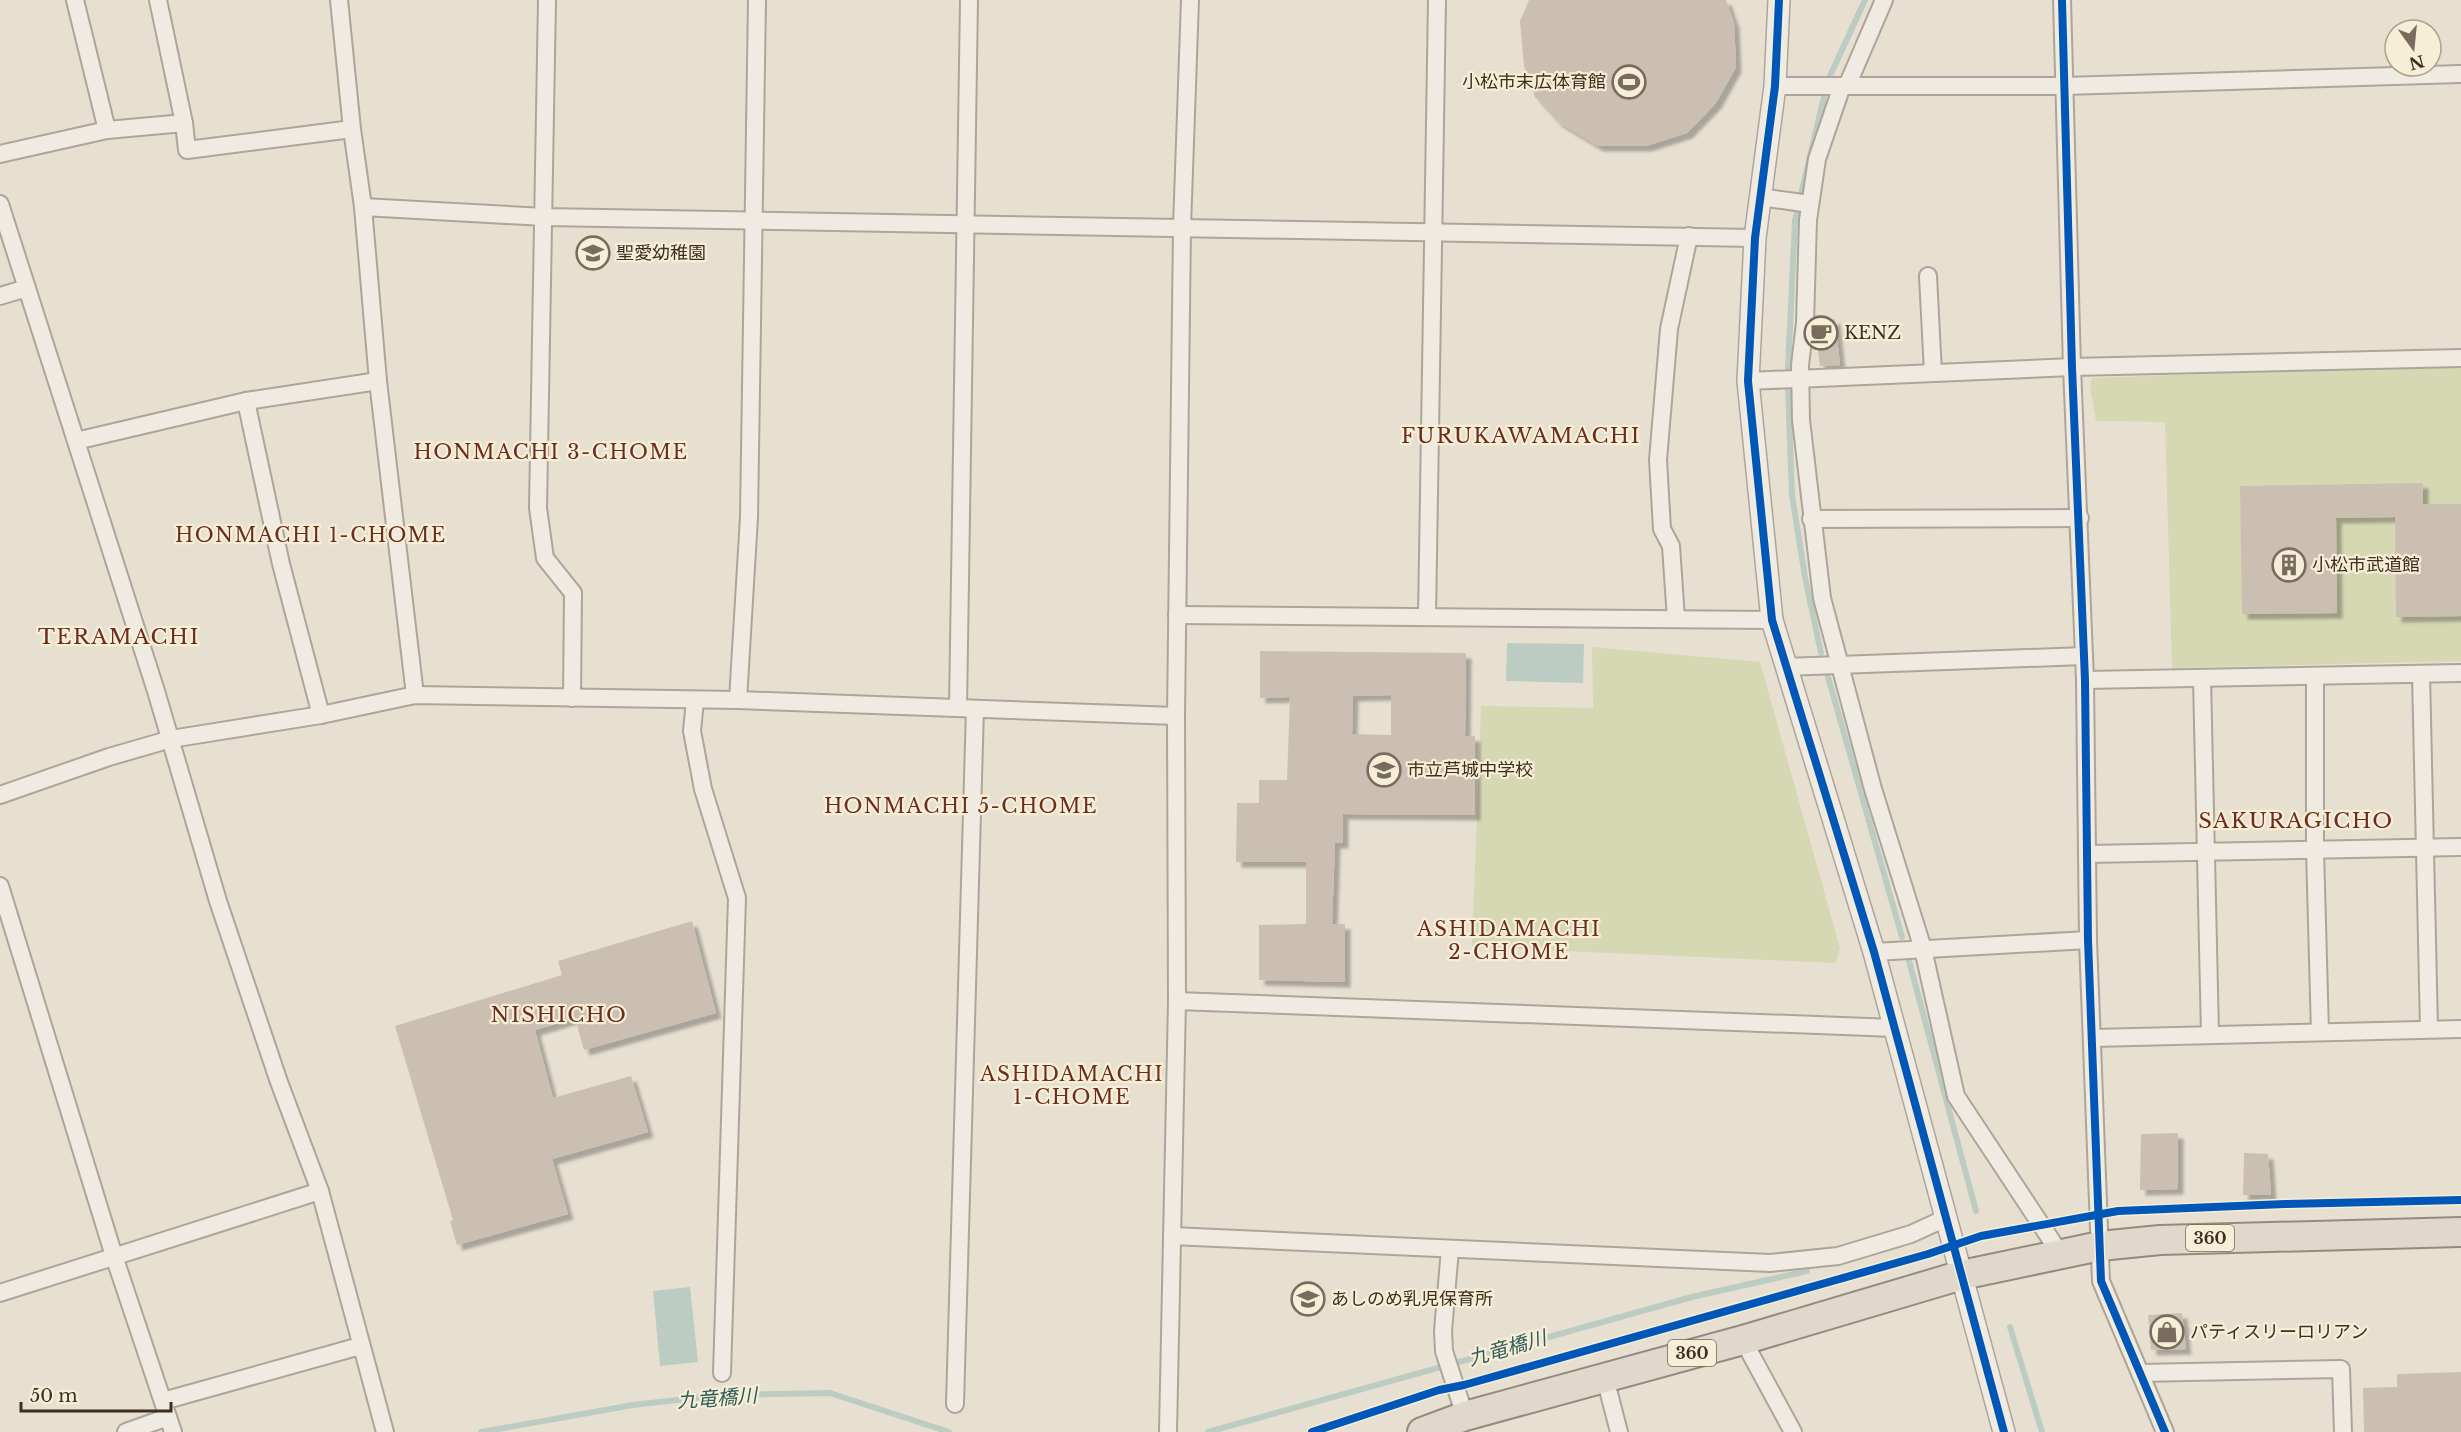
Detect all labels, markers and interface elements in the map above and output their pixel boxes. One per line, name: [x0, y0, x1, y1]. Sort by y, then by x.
north arrow: [2383, 18, 2443, 78]
text: N: [2407, 51, 2427, 74]
sports icon: 小松市末広体育館: [1611, 64, 1647, 100]
place label: 小松市末広体育館: [1462, 71, 1606, 93]
school or university icon: 聖愛幼稚園: [575, 235, 611, 271]
place label: 聖愛幼稚園: [616, 242, 706, 264]
cafe icon: KENZ: [1803, 315, 1839, 351]
place label: KENZ: [1844, 322, 1901, 344]
district label: FURUKAWAMACHI: [1401, 423, 1641, 449]
district label: HONMACHI 3-CHOME: [413, 440, 689, 464]
district label: HONMACHI 1-CHOME: [175, 523, 447, 547]
building icon: 小松市武道館: [2271, 547, 2307, 583]
place label: 小松市武道館: [2312, 554, 2420, 576]
district label: TERAMACHI: [38, 624, 200, 650]
school or university icon: 市立芦城中学校: [1366, 752, 1402, 788]
place label: 市立芦城中学校: [1407, 759, 1533, 781]
district label: HONMACHI 5-CHOME: [824, 794, 1098, 818]
district label: SAKURAGICHO: [2198, 808, 2394, 834]
district label: ASHIDAMACHI 2-CHOME: [1416, 917, 1601, 964]
district label: NISHICHO: [491, 1002, 627, 1028]
district label: ASHIDAMACHI 1-CHOME: [979, 1062, 1164, 1109]
road number: 360: [2186, 1225, 2234, 1251]
school or university icon: あしのめ乳児保育所: [1290, 1281, 1326, 1317]
place label: あしのめ乳児保育所: [1331, 1288, 1493, 1310]
shop icon: パティスリーロリアン: [2149, 1314, 2185, 1350]
place label: パティスリーロリアン: [2190, 1321, 2368, 1343]
water label: 九竜橋川: [1465, 1325, 1551, 1371]
road number: 360: [1668, 1340, 1716, 1366]
scale bar: [21, 1375, 171, 1413]
water label: 九竜橋川: [676, 1383, 760, 1413]
text: 50 m: [30, 1385, 78, 1407]

